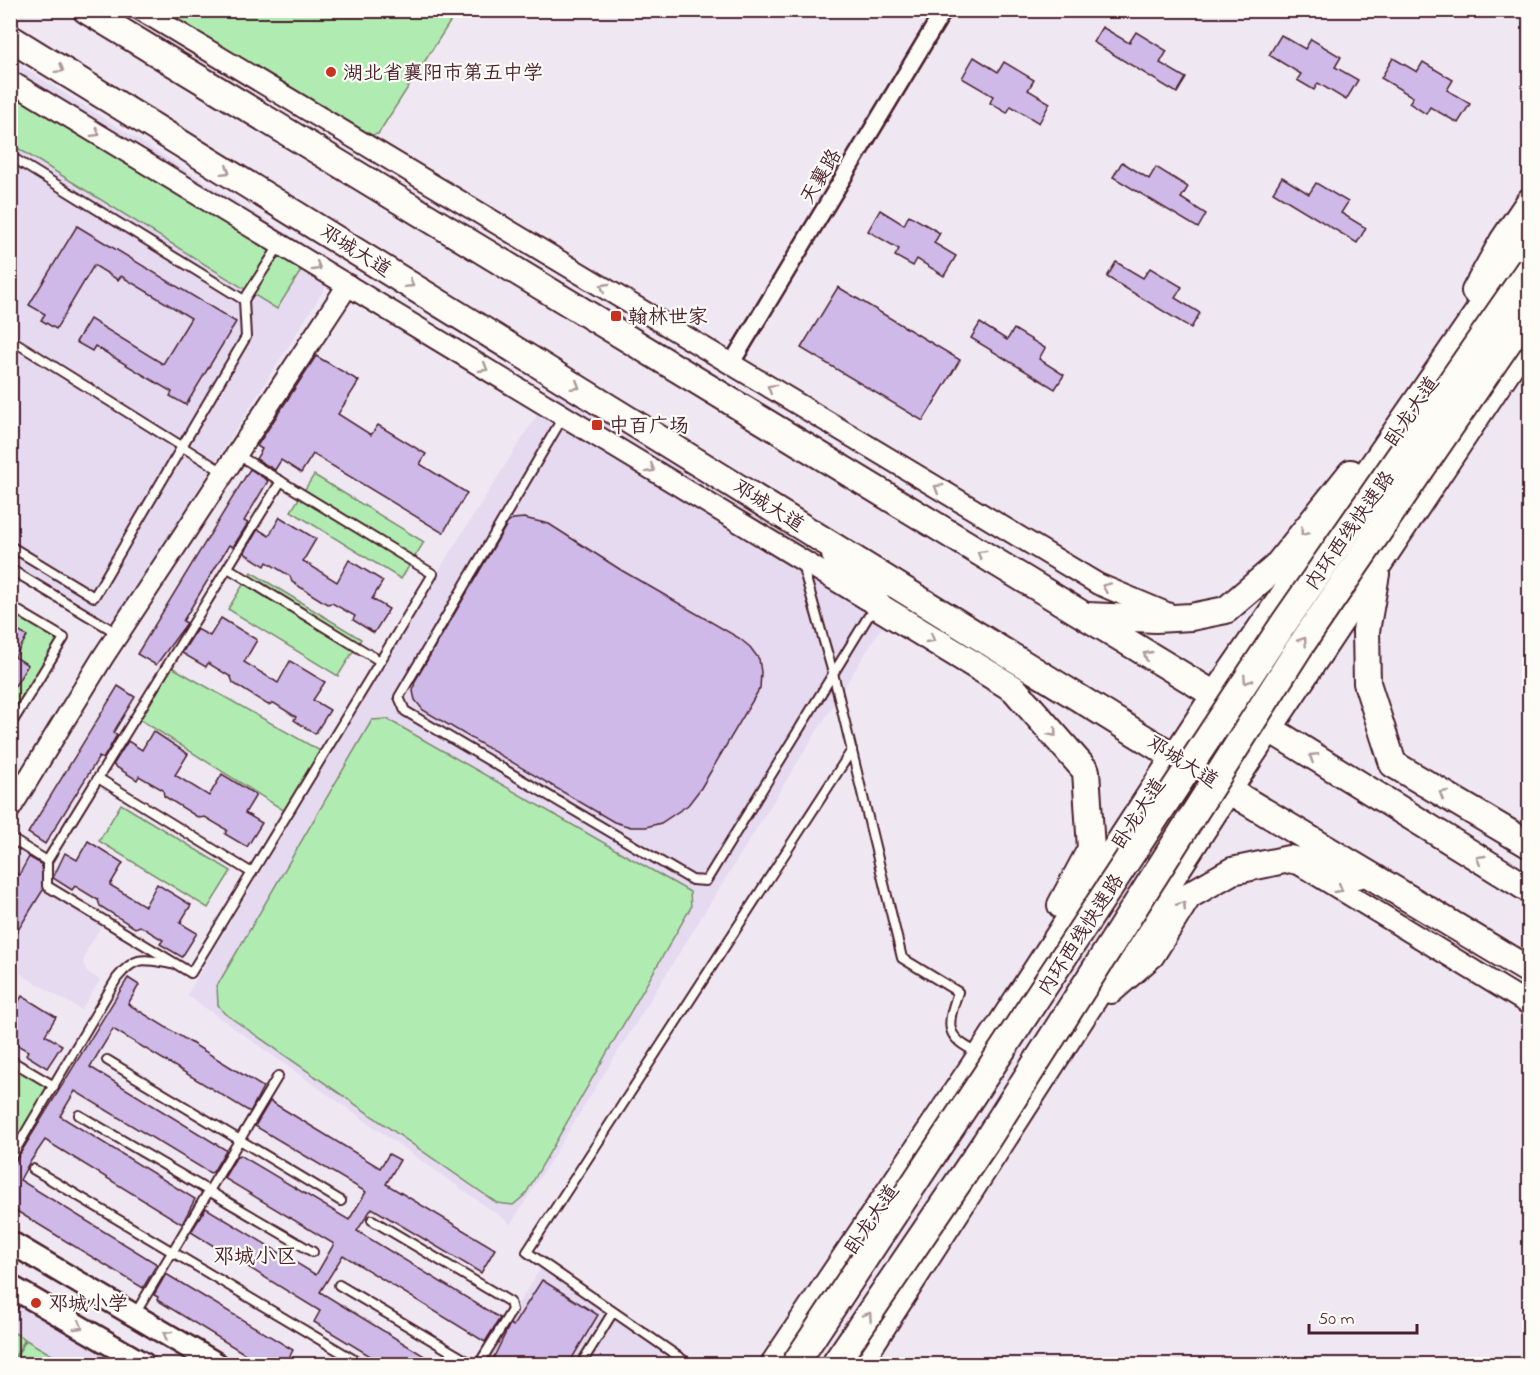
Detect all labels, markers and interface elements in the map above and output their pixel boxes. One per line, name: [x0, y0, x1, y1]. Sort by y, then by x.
place label: 湖北省襄阳市第五中学: [343, 60, 543, 89]
one-way arrow: [54, 61, 64, 73]
marker: 湖北省襄阳市第五中学: [324, 65, 338, 79]
one-way arrow: [90, 126, 101, 137]
street label: 天襄路: [794, 143, 851, 210]
one-way arrow: [220, 163, 230, 175]
street label: 邓城大道: [313, 219, 396, 286]
one-way arrow: [311, 259, 321, 271]
one-way arrow: [404, 277, 414, 289]
one-way arrow: [600, 283, 610, 295]
place label: 翰林世家: [628, 304, 708, 333]
marker: 翰林世家: [609, 309, 623, 323]
one-way arrow: [478, 360, 488, 372]
street label: 卧龙大道: [1379, 371, 1447, 454]
one-way arrow: [570, 379, 580, 391]
one-way arrow: [767, 383, 777, 395]
place label: 中百广场: [609, 413, 689, 442]
marker: 中百广场: [590, 418, 604, 432]
one-way arrow: [645, 461, 655, 473]
street label: 内环西线快速路: [1299, 465, 1404, 597]
street label: 邓城大道: [726, 474, 809, 541]
one-way arrow: [934, 483, 944, 495]
one-way arrow: [1300, 525, 1311, 536]
one-way arrow: [977, 549, 987, 561]
one-way arrow: [1101, 582, 1112, 594]
one-way arrow: [925, 631, 935, 643]
one-way arrow: [1296, 636, 1307, 647]
one-way arrow: [1143, 651, 1153, 662]
one-way arrow: [1242, 674, 1254, 684]
one-way arrow: [1046, 726, 1057, 737]
street label: 邓城大道: [1140, 730, 1223, 797]
one-way arrow: [1309, 753, 1319, 765]
street label: 卧龙大道: [1106, 773, 1174, 856]
one-way arrow: [1439, 789, 1449, 801]
one-way arrow: [1476, 855, 1486, 867]
street label: 内环西线快速路: [1032, 868, 1133, 1002]
one-way arrow: [1333, 882, 1343, 894]
one-way arrow: [1175, 901, 1187, 911]
street label: 卧龙大道: [839, 1179, 907, 1262]
district label: 邓城小区: [213, 1243, 297, 1273]
place label: 邓城小学: [48, 1291, 128, 1320]
marker: 邓城小学: [29, 1296, 43, 1310]
scale bar: [1309, 1297, 1417, 1335]
text: 50 m: [1318, 1307, 1355, 1333]
one-way arrow: [861, 1312, 872, 1323]
one-way arrow: [73, 1319, 83, 1331]
one-way arrow: [163, 1330, 173, 1342]

